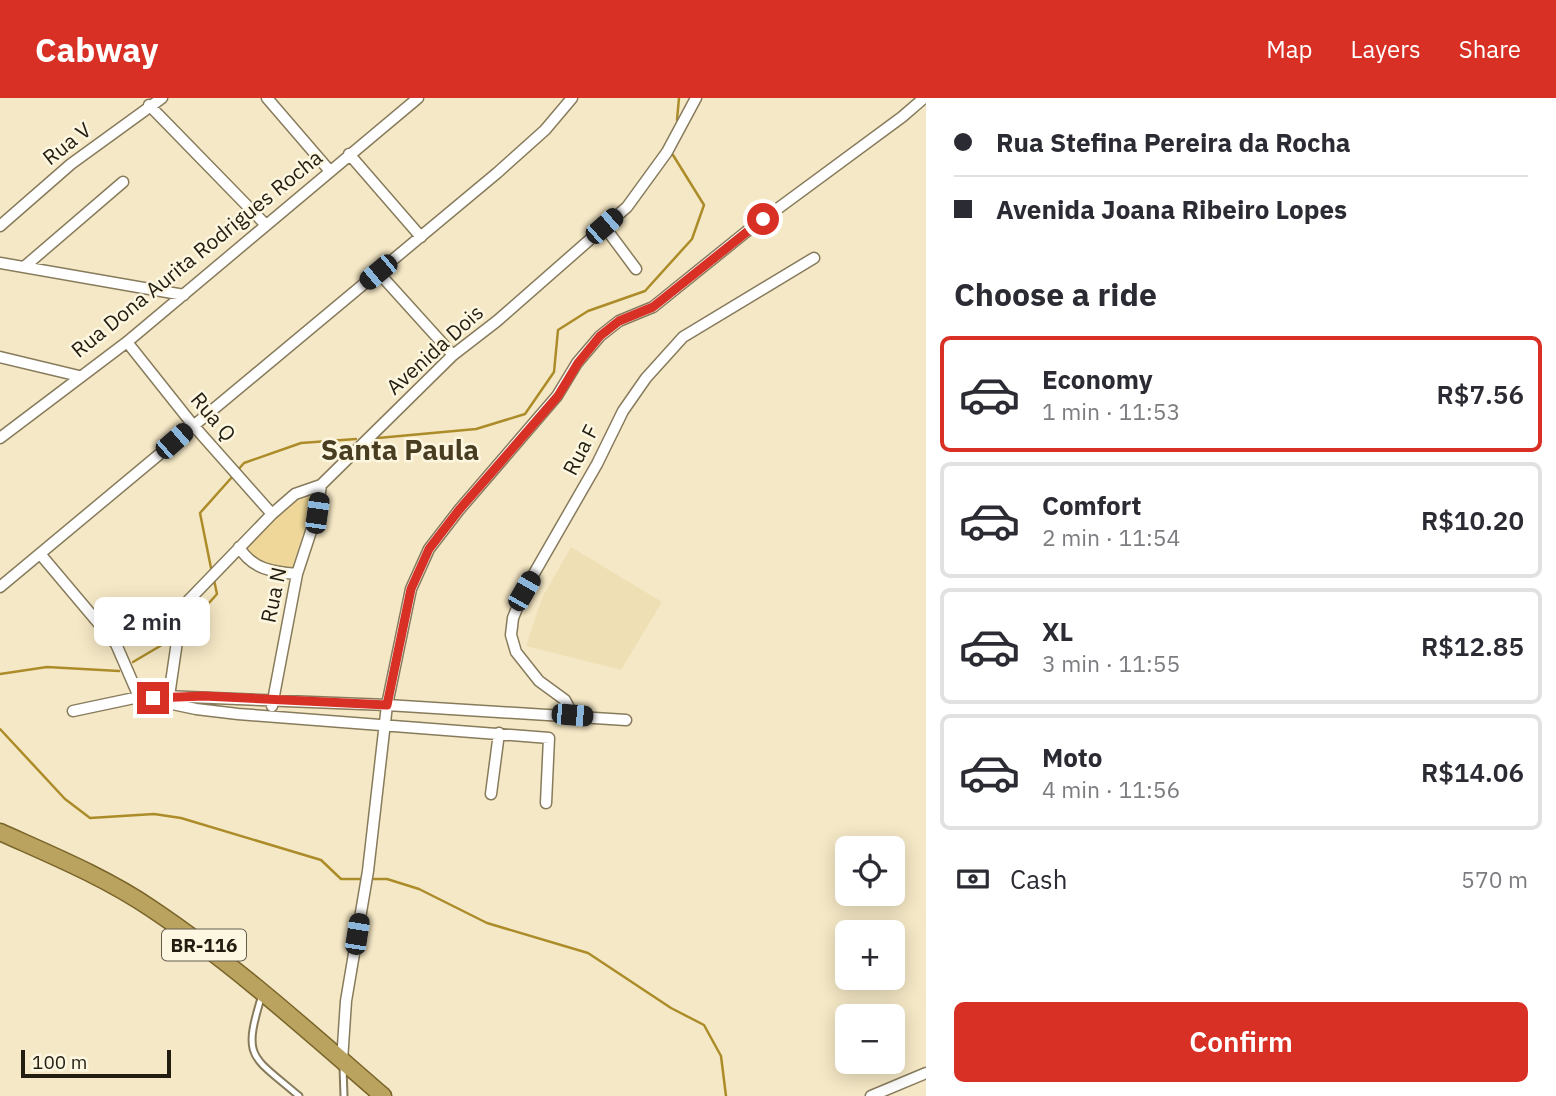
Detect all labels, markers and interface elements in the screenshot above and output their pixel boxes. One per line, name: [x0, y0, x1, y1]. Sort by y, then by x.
text: Cabway: [35, 28, 158, 71]
text: Map: [1266, 33, 1313, 65]
text: Layers: [1351, 33, 1421, 65]
text: Share: [1459, 33, 1521, 65]
street label: Rua V: [36, 115, 97, 171]
text: Rua Stefina Pereira da Rocha: [996, 125, 1351, 159]
street label: Rua Dona Aurita Rodrigues Rocha: [65, 143, 328, 363]
text: Avenida Joana Ribeiro Lopes: [996, 192, 1347, 226]
route start: [747, 203, 779, 235]
car: [582, 204, 627, 248]
car: [356, 250, 401, 294]
text: Choose a ride: [954, 273, 1157, 315]
street label: Avenida Dois: [380, 298, 489, 400]
text: Economy: [1042, 362, 1153, 396]
icon: car: [958, 363, 1021, 426]
text: R$7.56: [1437, 377, 1524, 411]
street label: Rua Q: [185, 386, 243, 447]
text: 1 min · 11:53: [1042, 396, 1180, 426]
car: [152, 419, 197, 463]
street label: Rua F: [556, 419, 605, 480]
district label: Santa Paula: [321, 431, 479, 468]
text: Comfort: [1042, 488, 1141, 522]
icon: car: [958, 489, 1021, 552]
car: [304, 491, 331, 535]
text: R$10.20: [1421, 503, 1524, 537]
text: 2 min · 11:54: [1042, 522, 1180, 552]
street label: Rua N: [253, 564, 293, 625]
car: [505, 568, 544, 614]
callout: 2 min: [95, 596, 211, 646]
text: 2 min: [122, 606, 182, 636]
text: XL: [1042, 614, 1073, 648]
icon: car: [958, 615, 1021, 678]
text: R$12.85: [1421, 629, 1524, 663]
text: 3 min · 11:55: [1042, 648, 1180, 678]
route end: [137, 682, 169, 714]
car: [551, 703, 594, 727]
text: Moto: [1042, 740, 1102, 774]
icon: car: [958, 741, 1021, 804]
text: R$14.06: [1421, 755, 1524, 789]
text: 4 min · 11:56: [1042, 774, 1180, 804]
map controls: [835, 836, 905, 1074]
button: locate: [835, 836, 905, 906]
icon: cash: [954, 860, 992, 898]
text: Cash: [1010, 862, 1067, 896]
text: 570 m: [1461, 864, 1528, 894]
car: [344, 912, 371, 956]
button: +: [835, 920, 905, 990]
road number: BR-116: [162, 930, 246, 960]
button: Confirm: [954, 1002, 1528, 1082]
button: −: [835, 1004, 905, 1074]
scale bar: [21, 1047, 172, 1079]
text: 100 m: [32, 1050, 87, 1074]

